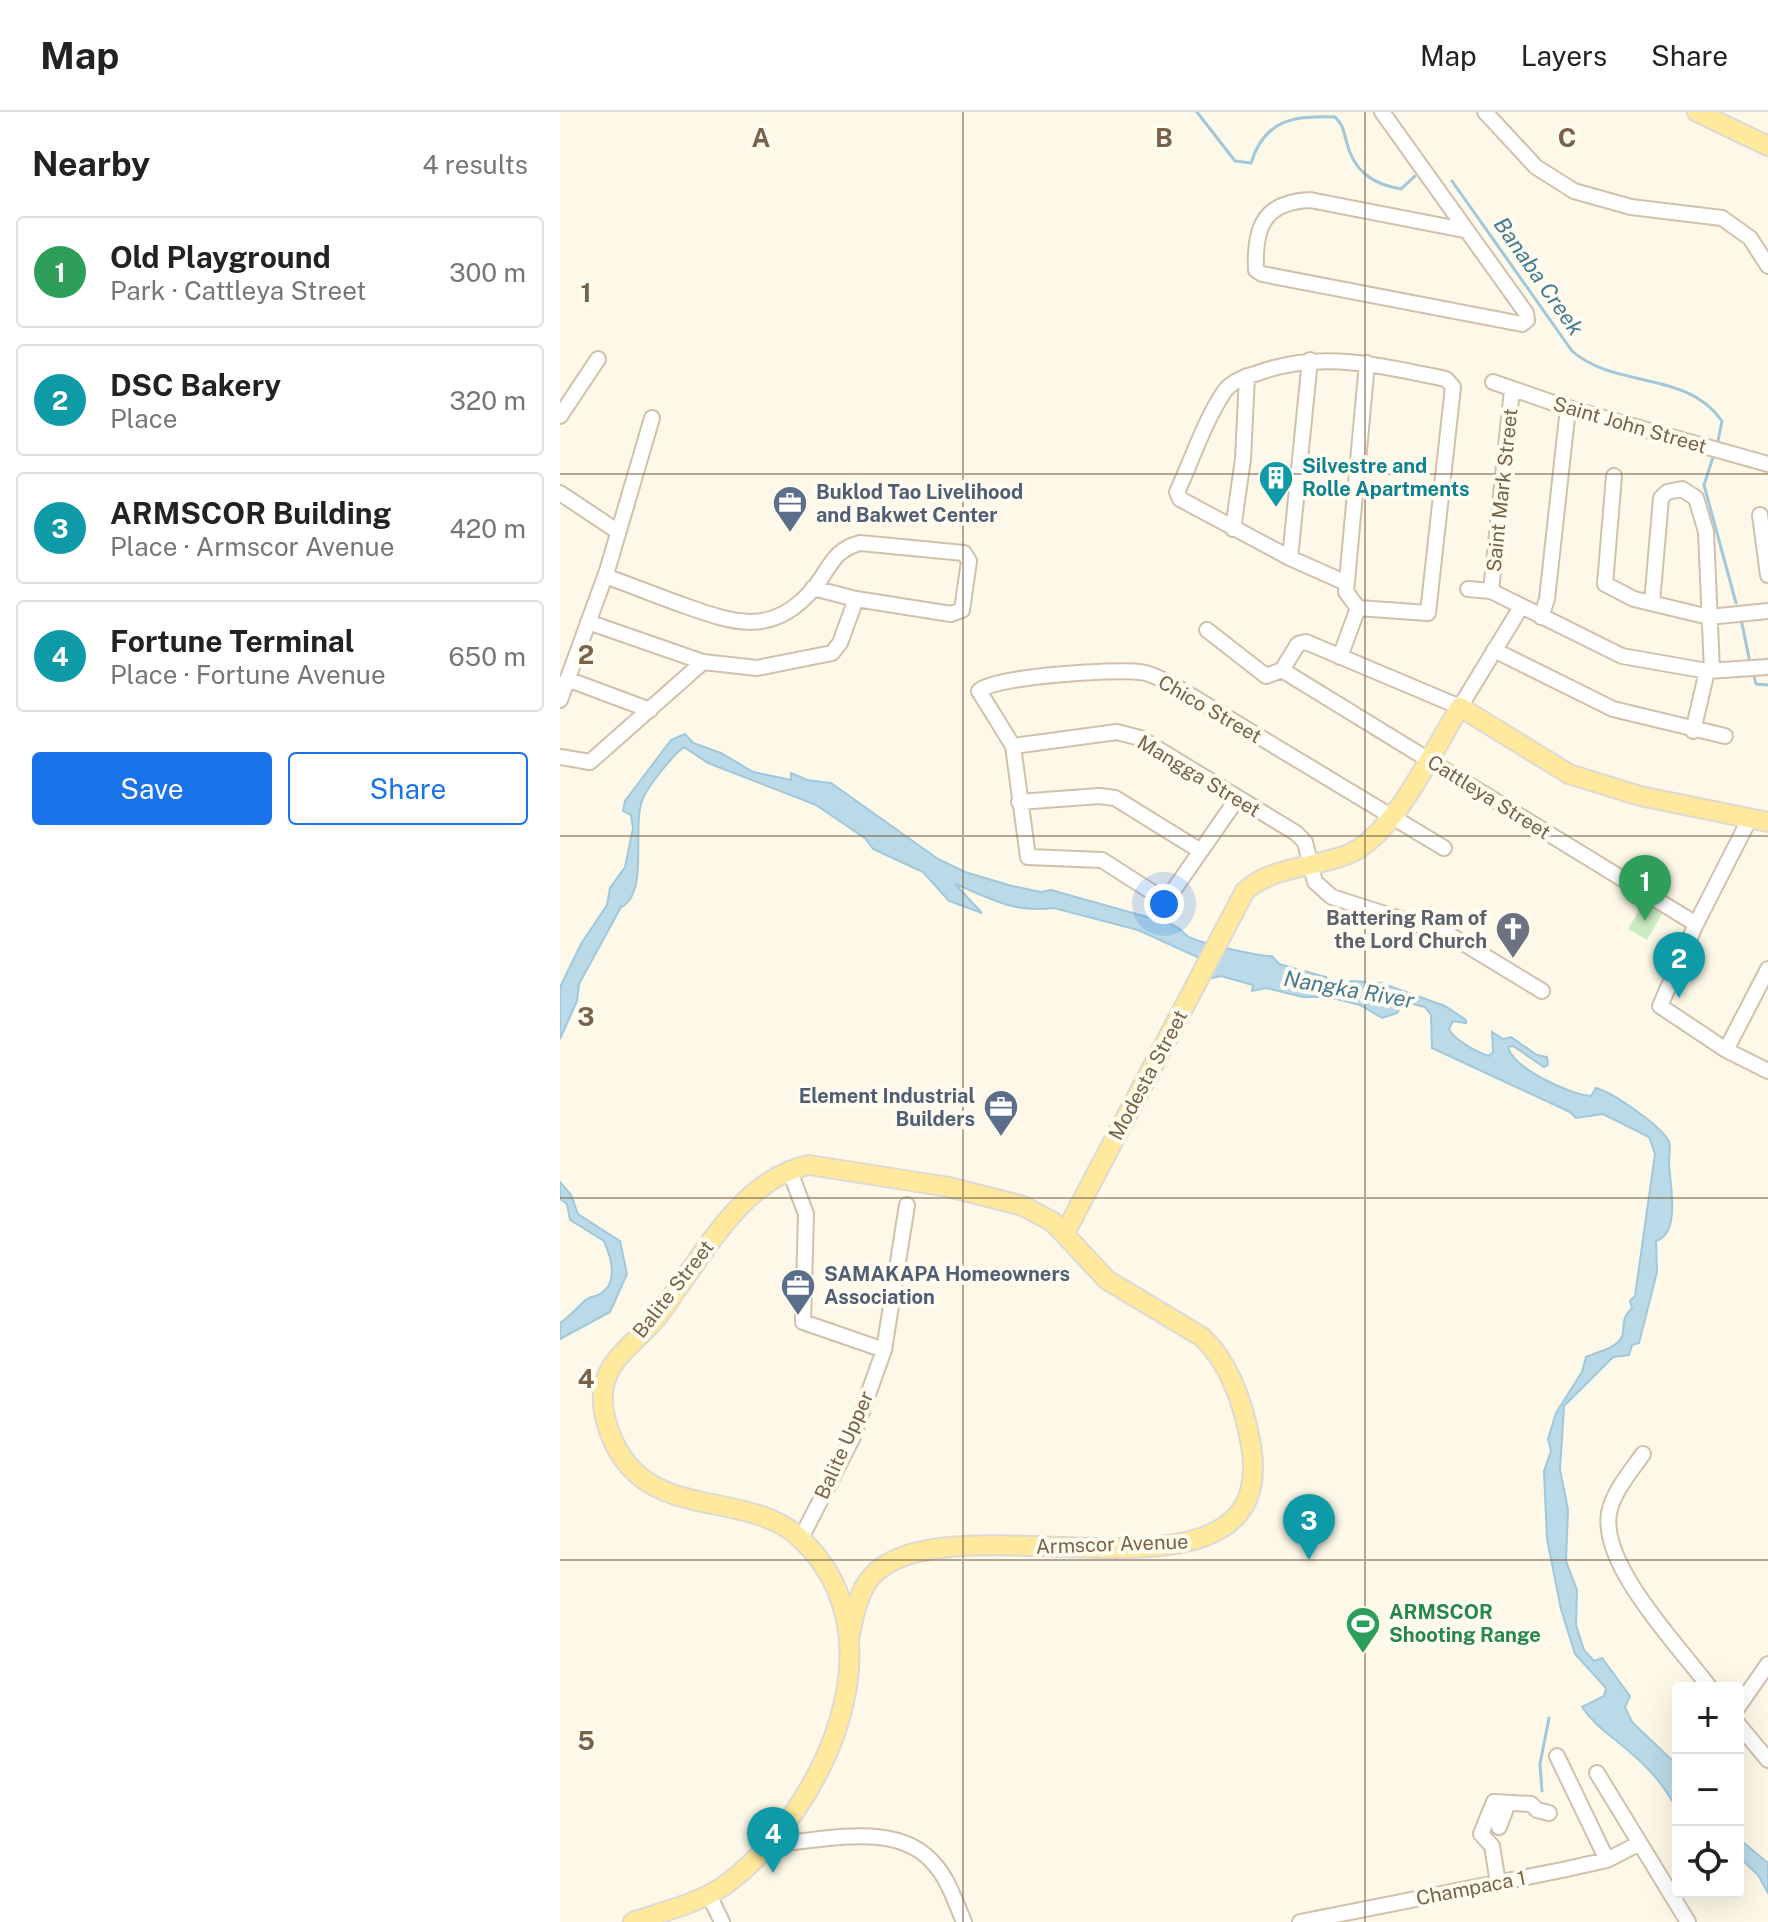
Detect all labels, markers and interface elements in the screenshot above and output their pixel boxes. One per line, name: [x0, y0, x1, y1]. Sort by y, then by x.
text: Map: [40, 33, 119, 78]
text: Map: [1420, 39, 1477, 72]
text: Layers: [1521, 39, 1607, 72]
text: Share: [1651, 39, 1728, 72]
text: A: [752, 122, 771, 153]
text: B: [1155, 122, 1173, 153]
text: C: [1558, 122, 1576, 153]
text: Nearby: [32, 144, 150, 184]
text: 4 results: [422, 149, 528, 180]
water label: Banaba Creek: [1489, 212, 1589, 340]
text: Old Playground: [110, 239, 331, 275]
text: 1: [54, 257, 66, 288]
text: 300 m: [449, 257, 526, 288]
text: Park · Cattleya Street: [110, 275, 366, 306]
text: 1: [580, 277, 592, 308]
text: DSC Bakery: [110, 367, 281, 403]
text: 2: [52, 385, 68, 416]
text: 320 m: [449, 385, 526, 416]
street label: Saint John Street: [1550, 392, 1710, 458]
text: Place: [110, 403, 177, 434]
street label: Saint Mark Street: [1481, 407, 1523, 573]
place label: Silvestre and Rolle Apartments: [1302, 454, 1469, 501]
building icon: Silvestre and Rolle Apartments: [1257, 459, 1295, 509]
place label: Buklod Tao Livelihood and Bakwet Center: [816, 480, 1023, 527]
office icon: Buklod Tao Livelihood and Bakwet Center: [771, 484, 809, 534]
text: ARMSCOR Building: [110, 495, 391, 531]
text: 3: [51, 513, 69, 544]
text: 420 m: [449, 513, 526, 544]
text: Place · Armscor Avenue: [110, 531, 394, 562]
text: Fortune Terminal: [110, 623, 355, 659]
text: 2: [578, 639, 594, 670]
text: 4: [51, 641, 69, 672]
text: 650 m: [448, 641, 526, 672]
text: Place · Fortune Avenue: [110, 659, 386, 690]
street label: Chico Street: [1154, 670, 1266, 748]
street label: Mangga Street: [1133, 730, 1265, 822]
street label: Cattleya Street: [1423, 750, 1555, 844]
button: Save: [32, 752, 272, 825]
button: Share: [288, 752, 528, 825]
pin: 1: [1619, 855, 1671, 921]
your location: [1144, 884, 1184, 924]
place label: Battering Ram of the Lord Church: [1326, 906, 1487, 953]
church icon: Battering Ram of the Lord Church: [1494, 910, 1532, 960]
pin: 2: [1653, 932, 1705, 998]
water label: Nangka River: [1282, 965, 1417, 1013]
text: 3: [577, 1001, 595, 1032]
street label: Modesta Street: [1104, 1006, 1192, 1144]
place label: Element Industrial Builders: [799, 1084, 975, 1131]
office icon: Element Industrial Builders: [982, 1088, 1020, 1138]
street label: Balite Street: [627, 1235, 719, 1343]
place label: SAMAKAPA Homeowners Association: [824, 1262, 1070, 1309]
office icon: SAMAKAPA Homeowners Association: [779, 1267, 817, 1317]
text: 4: [577, 1363, 595, 1394]
street label: Balite Upper: [809, 1387, 879, 1503]
pin: 3: [1283, 1494, 1335, 1560]
street label: Armscor Avenue: [1035, 1529, 1189, 1559]
place label: ARMSCOR Shooting Range: [1389, 1600, 1541, 1647]
sports icon: ARMSCOR Shooting Range: [1344, 1605, 1382, 1655]
map controls: [1672, 1682, 1744, 1898]
button: +: [1672, 1682, 1744, 1754]
text: 5: [577, 1725, 595, 1756]
button: −: [1672, 1754, 1744, 1826]
pin: 4: [747, 1807, 799, 1873]
button: locate: [1672, 1826, 1744, 1898]
street label: Champaca 1: [1414, 1866, 1528, 1910]

